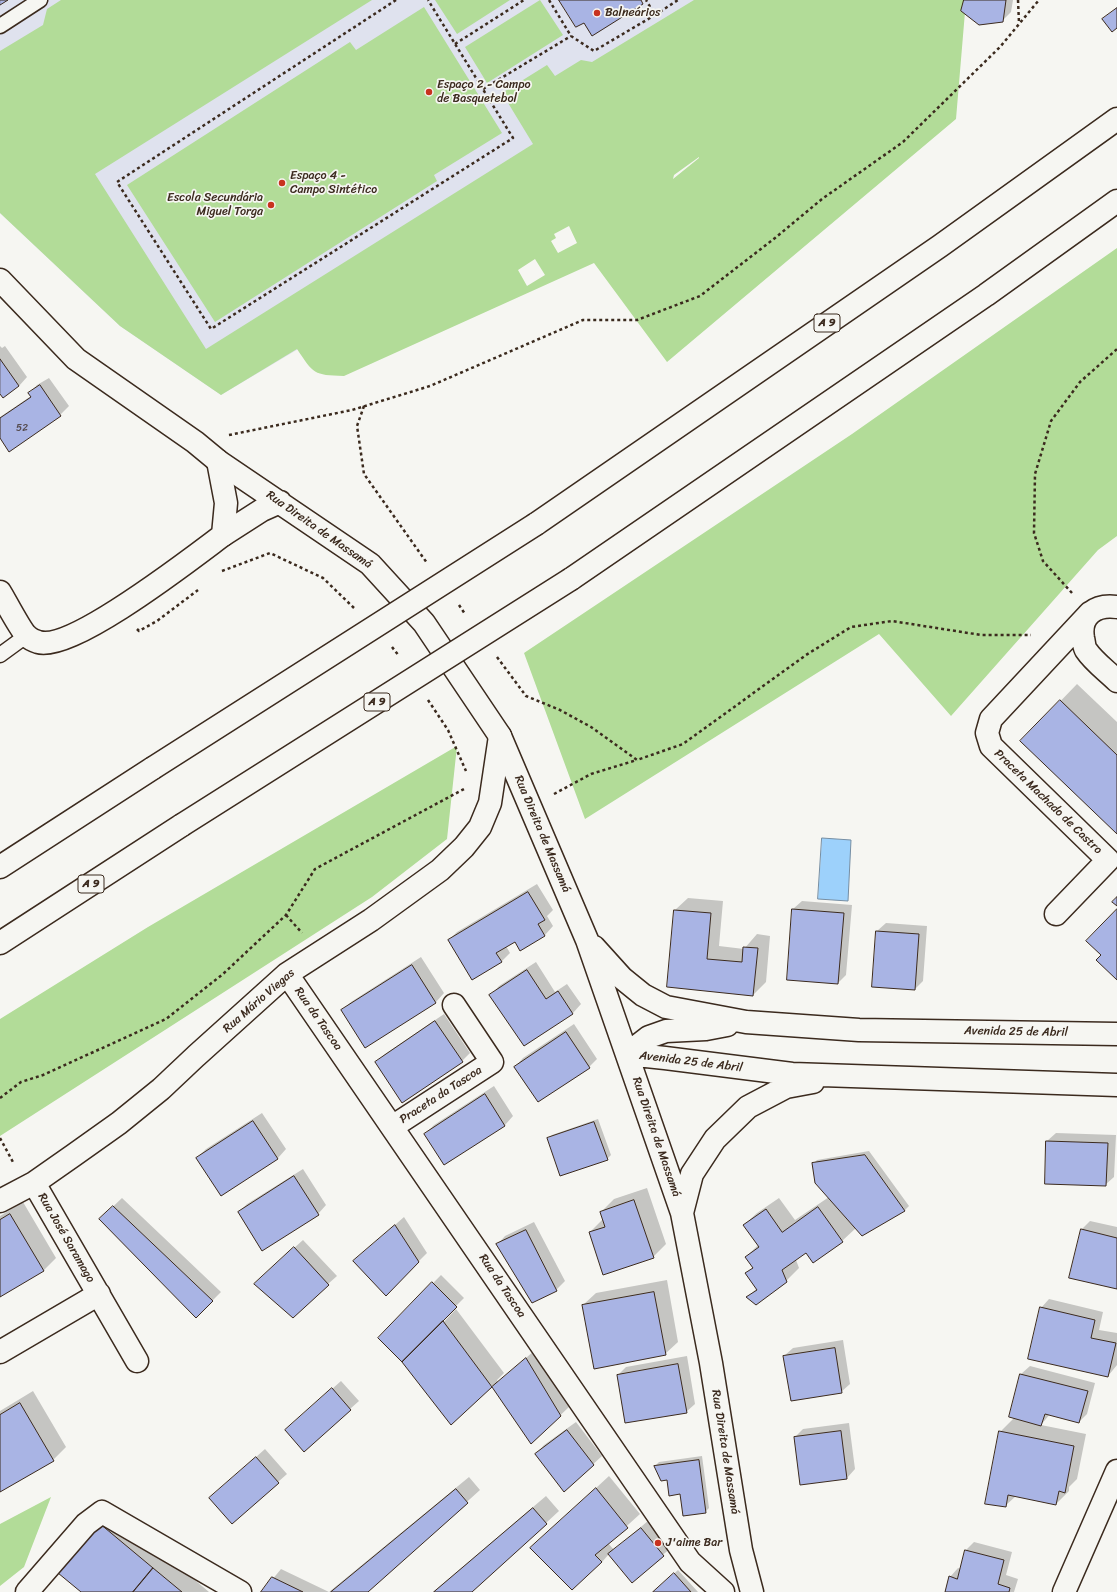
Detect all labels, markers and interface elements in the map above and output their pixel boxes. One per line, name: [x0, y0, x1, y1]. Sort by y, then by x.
place label: Balneários: [605, 6, 661, 20]
marker: Balneários: [592, 8, 602, 18]
place label: Espaço 2 - Campo de Basquetebol: [437, 78, 531, 106]
marker: Espaço 2 - Campo de Basquetebol: [424, 87, 434, 97]
place label: Espaço 4 - Campo Sintético: [290, 169, 377, 197]
marker: Espaço 4 - Campo Sintético: [277, 178, 287, 188]
place label: Escola Secundária Miguel Torga: [167, 191, 263, 219]
marker: Escola Secundária Miguel Torga: [266, 200, 276, 210]
road number: A 9: [814, 314, 840, 332]
house number: 52: [16, 422, 28, 434]
street label: Rua Direita de Massamá: [263, 488, 375, 572]
road number: A 9: [364, 693, 390, 711]
street label: Praceta Machado de Castro: [991, 747, 1105, 857]
street label: Rua Direita de Massamá: [511, 773, 573, 895]
road number: A 9: [78, 875, 104, 893]
street label: Rua Mário Viegas: [220, 966, 298, 1036]
street label: Rua da Tascoa: [291, 985, 345, 1053]
street label: Avenida 25 de Abril: [964, 1024, 1068, 1040]
street label: Avenida 25 de Abril: [639, 1049, 743, 1075]
street label: Praceta da Tascoa: [397, 1063, 485, 1127]
street label: Rua Direita de Massamá: [629, 1075, 683, 1199]
street label: Rua José Saramago: [34, 1191, 98, 1285]
street label: Rua da Tascoa: [475, 1251, 529, 1321]
street label: Rua Direita de Massamá: [708, 1389, 742, 1515]
place label: J'aime Bar: [666, 1536, 722, 1550]
marker: J'aime Bar: [653, 1538, 663, 1548]

